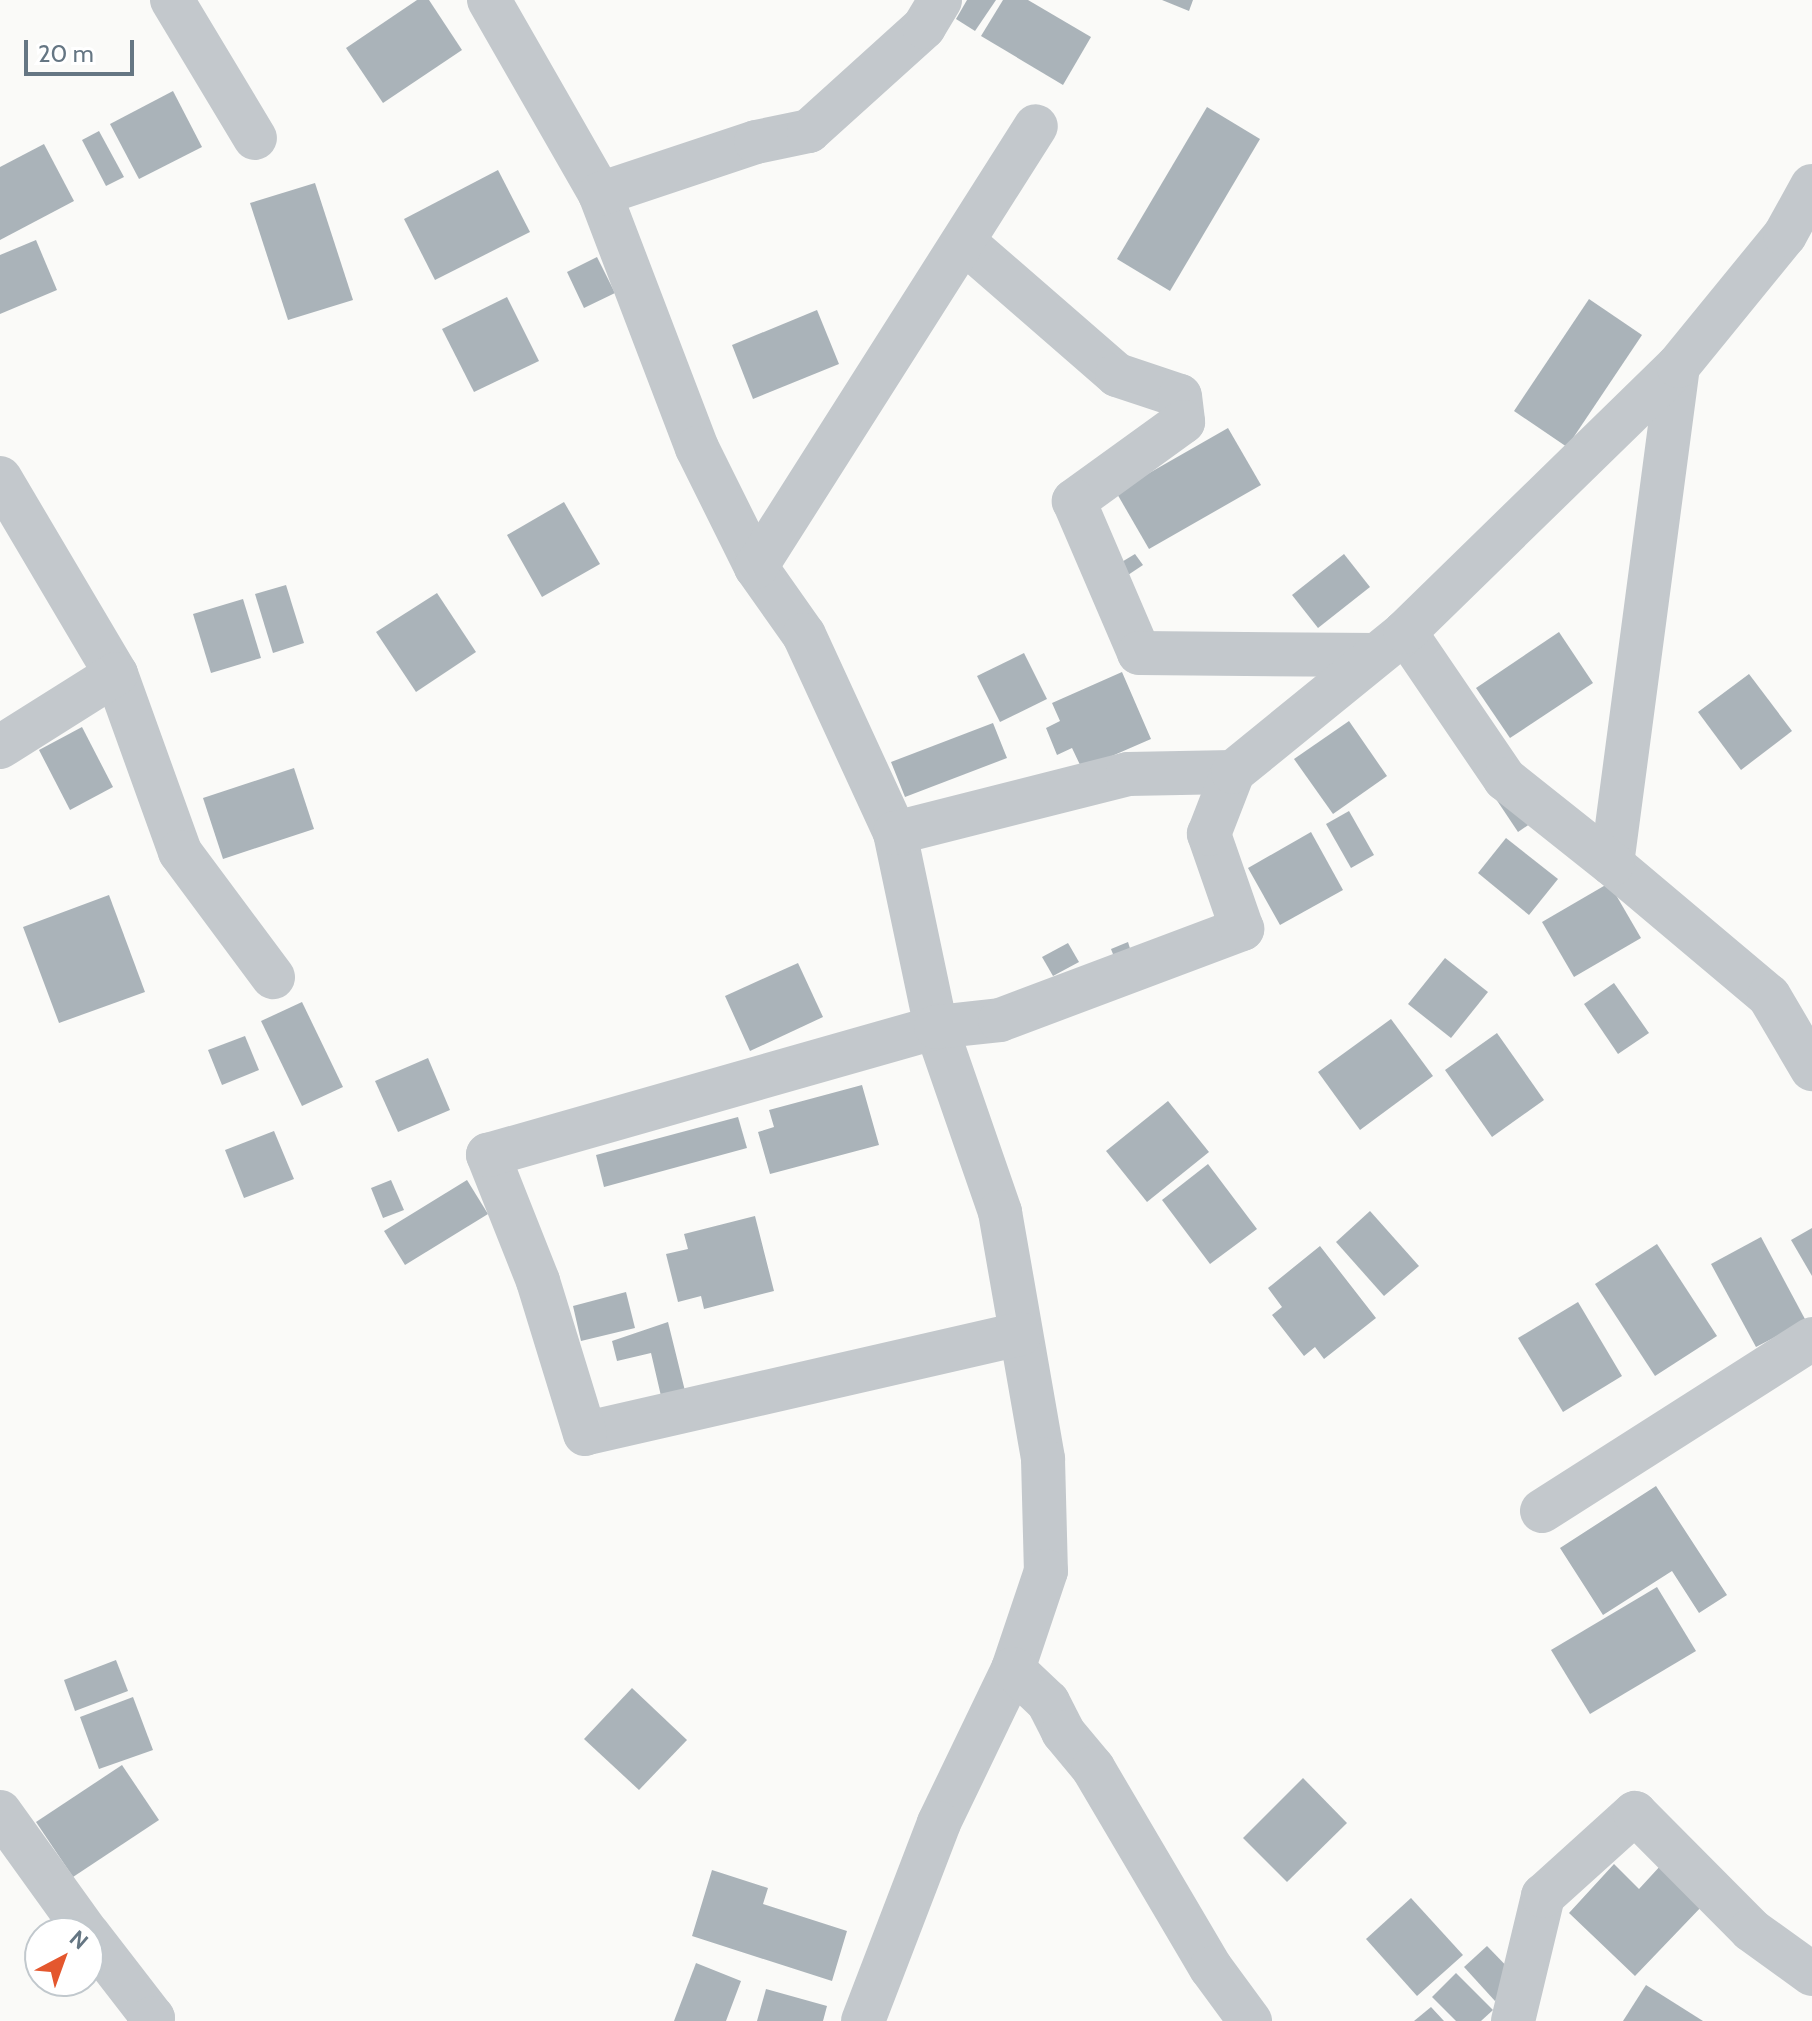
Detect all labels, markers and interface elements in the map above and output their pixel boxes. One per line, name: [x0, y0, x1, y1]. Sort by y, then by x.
scale bar: [28, 24, 138, 74]
text: 20 m: [38, 39, 94, 68]
north arrow: [24, 1917, 104, 1997]
text: N: [64, 1925, 93, 1955]

